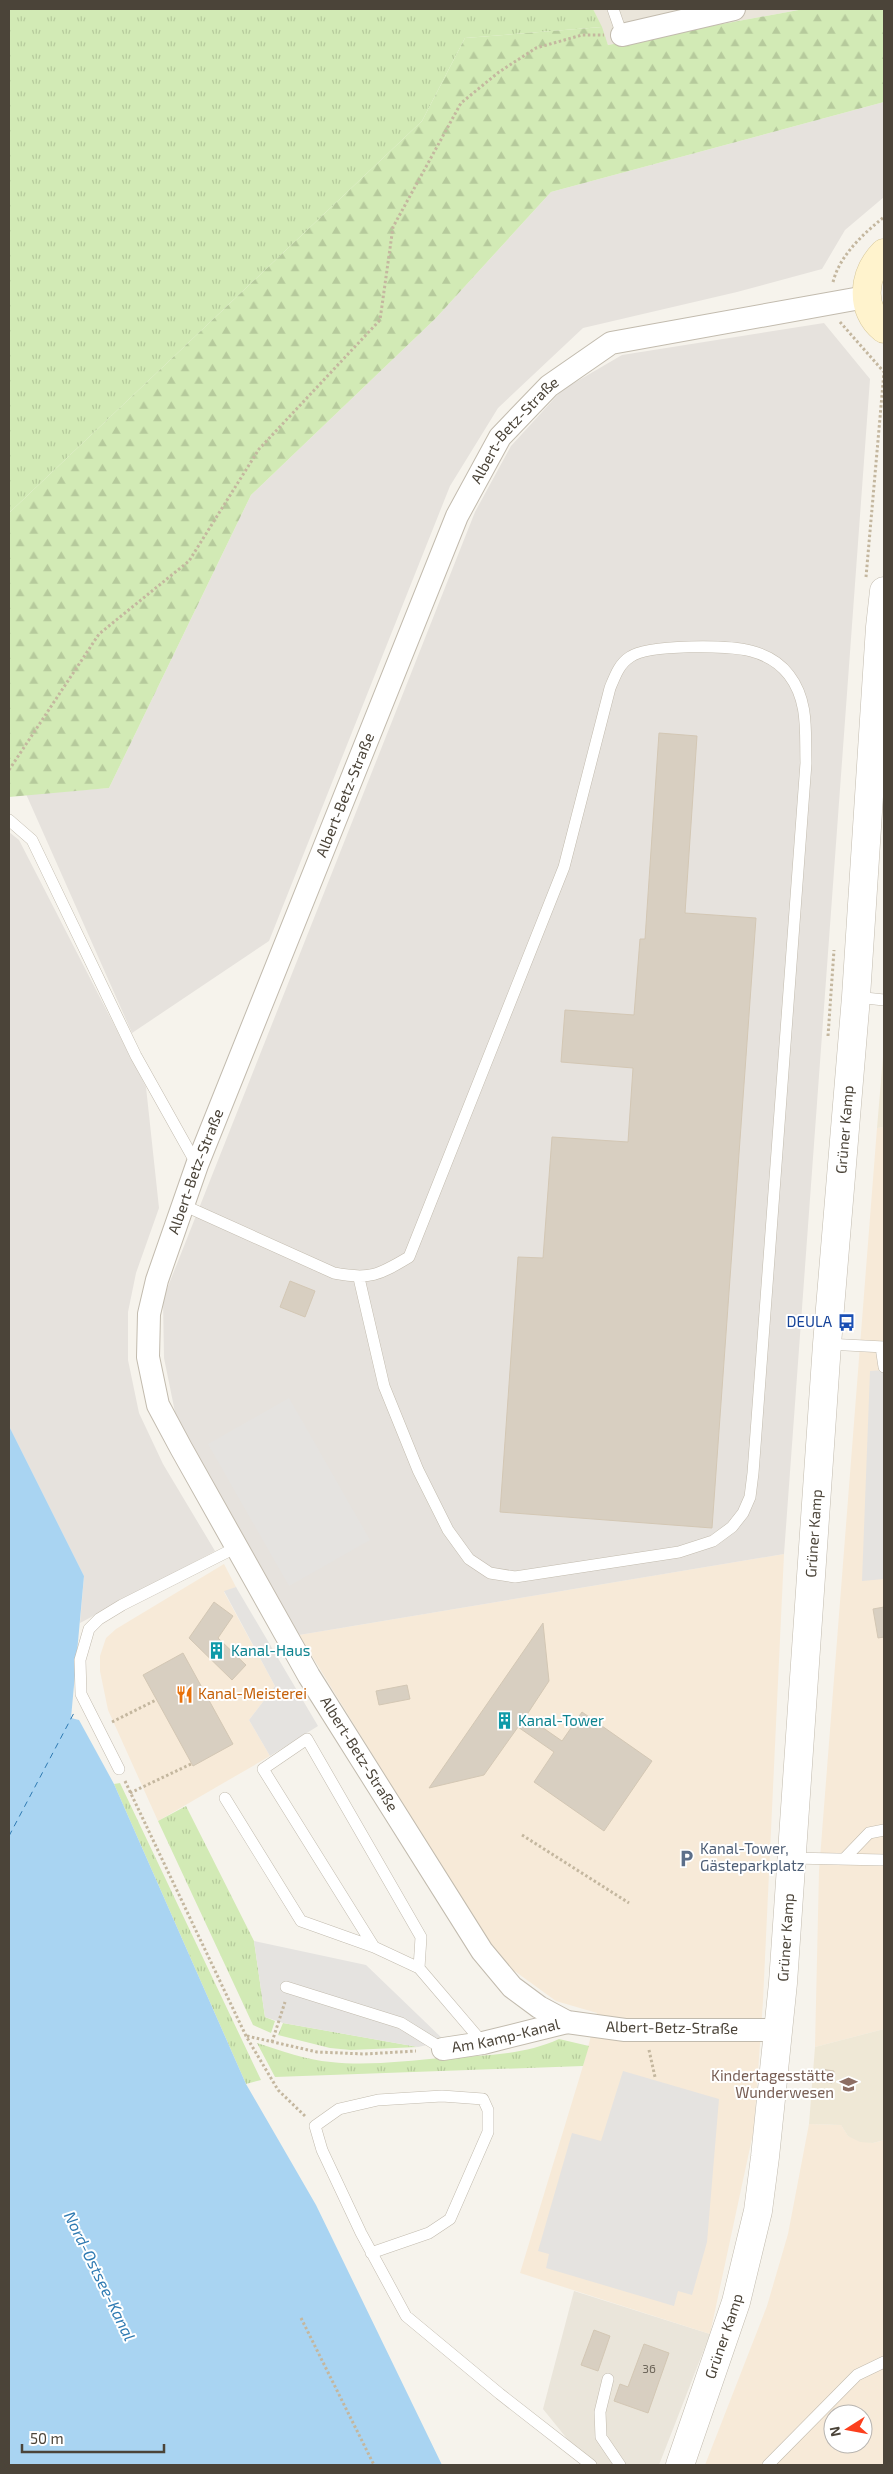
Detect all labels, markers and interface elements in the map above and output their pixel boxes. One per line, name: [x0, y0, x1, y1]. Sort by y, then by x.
street label: Albert-Betz-Straße: [466, 372, 562, 486]
street label: Albert-Betz-Straße: [311, 730, 377, 860]
street label: Grüner Kamp: [831, 1085, 857, 1175]
street label: Albert-Betz-Straße: [164, 1106, 227, 1236]
place label: DEULA: [787, 1312, 833, 1330]
bus stop icon: DEULA: [836, 1312, 856, 1332]
street label: Grüner Kamp: [801, 1488, 825, 1578]
building icon: Kanal-Haus: [207, 1641, 227, 1661]
place label: Kanal-Haus: [231, 1641, 310, 1659]
restaurant icon: Kanal-Meisterei: [174, 1684, 194, 1704]
place label: Kanal-Meisterei: [198, 1684, 307, 1702]
street label: Albert-Betz-Straße: [317, 1693, 403, 1814]
building icon: Kanal-Tower: [494, 1711, 514, 1731]
place label: Kanal-Tower: [518, 1711, 604, 1729]
place label: Kanal-Tower, Gästeparkplatz: [700, 1839, 804, 1874]
parking icon: Kanal-Tower, Gästeparkplatz: [676, 1848, 696, 1868]
street label: Grüner Kamp: [773, 1892, 797, 1982]
street label: Am Kamp-Kanal: [450, 2014, 562, 2056]
street label: Albert-Betz-Straße: [606, 2017, 738, 2037]
place label: Kindertagesstätte Wunderwesen: [711, 2066, 834, 2101]
school or university icon: Kindertagesstätte Wunderwesen: [838, 2075, 858, 2095]
water label: Nord-Ostsee-Kanal: [61, 2208, 140, 2344]
street label: Grüner Kamp: [700, 2292, 746, 2381]
house number: 36: [642, 2361, 656, 2375]
north arrow: [823, 2404, 873, 2454]
scale bar: [22, 2422, 165, 2454]
text: N: [825, 2425, 844, 2438]
text: 50 m: [30, 2429, 64, 2447]

